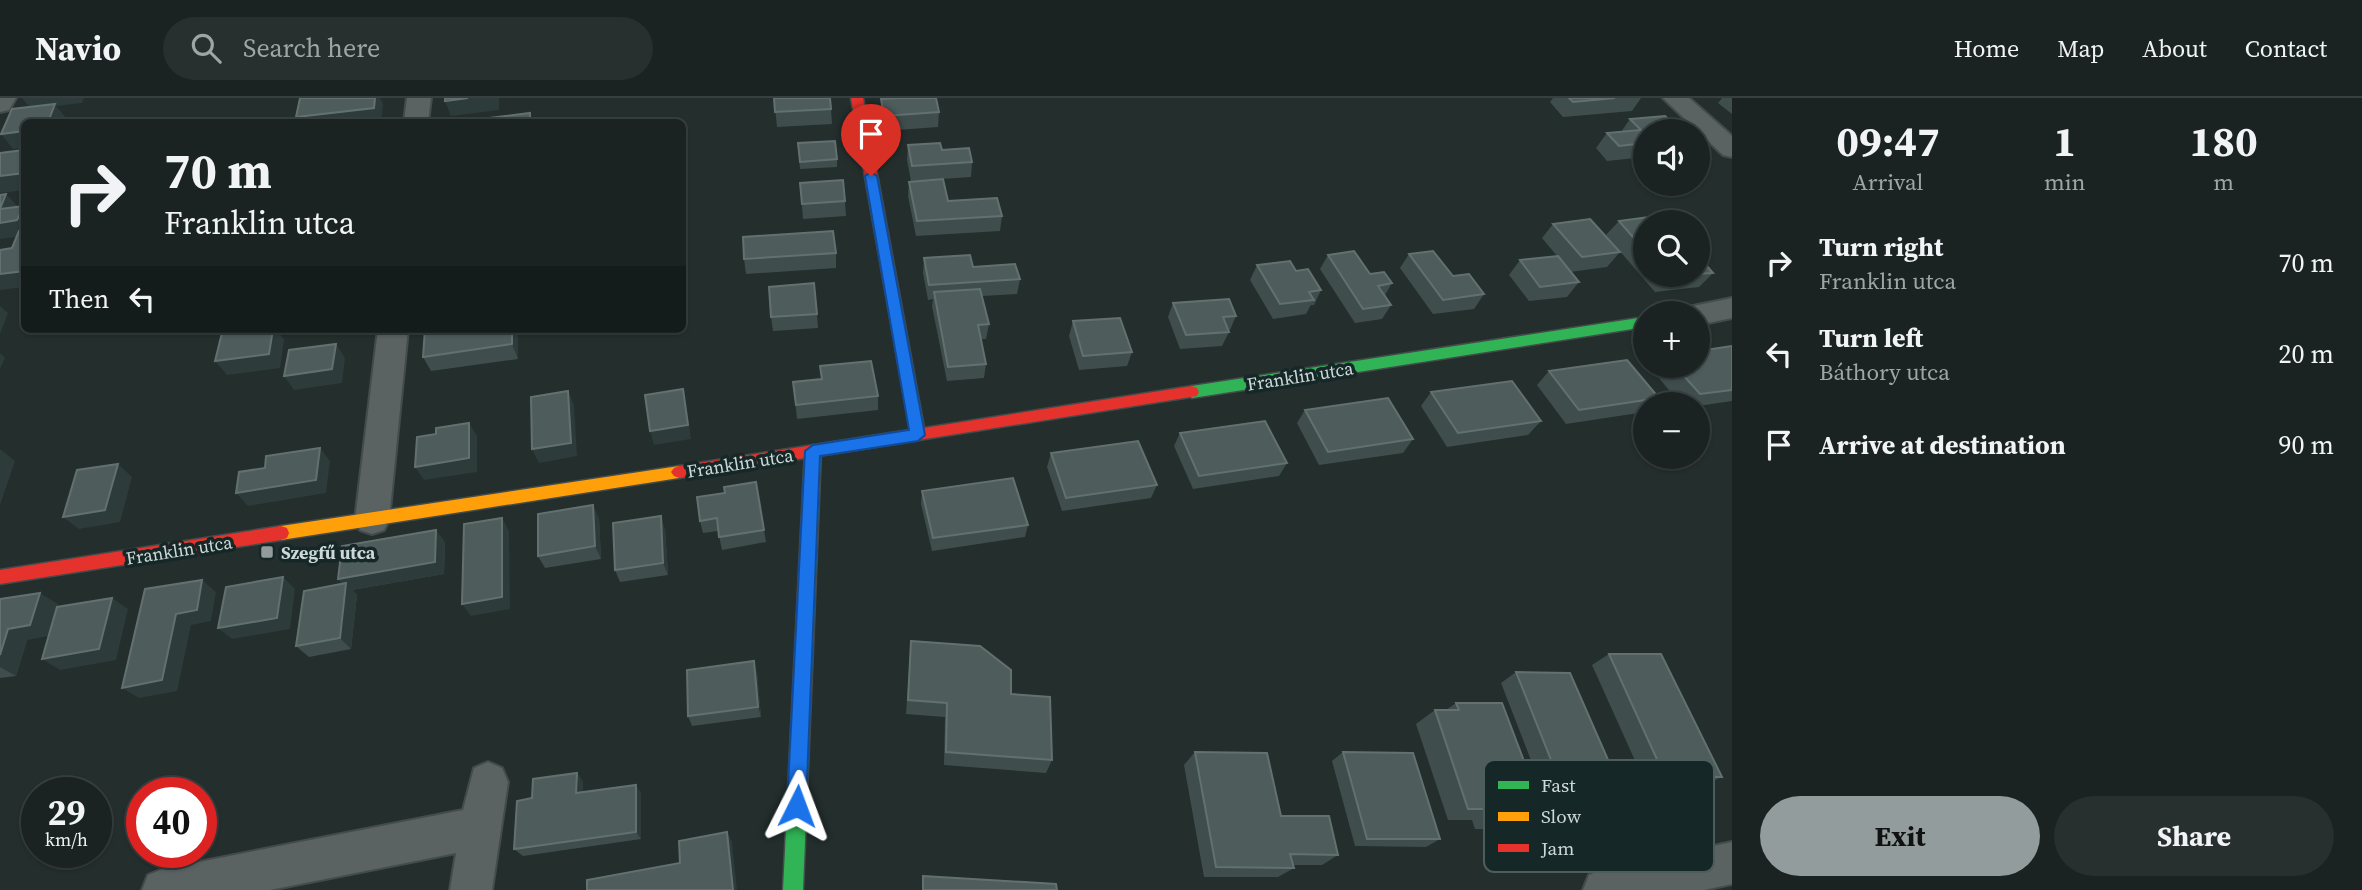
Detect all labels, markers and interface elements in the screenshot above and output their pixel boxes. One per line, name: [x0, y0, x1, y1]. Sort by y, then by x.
search box: [163, 17, 653, 80]
text: Navio: [35, 26, 121, 71]
icon: search: [187, 29, 225, 67]
text: Search here: [243, 30, 380, 66]
text: Home: [1954, 32, 2019, 65]
text: Map: [2057, 32, 2104, 65]
text: About: [2142, 32, 2207, 65]
text: Contact: [2245, 32, 2327, 65]
pin: [841, 104, 901, 176]
text: 09:47: [1836, 112, 1940, 170]
text: 1: [2053, 112, 2076, 170]
text: 180: [2190, 112, 2258, 170]
icon: arrive: [852, 115, 890, 153]
map controls: [1633, 119, 1710, 469]
button: sound: [1633, 119, 1710, 196]
text: 70 m: [164, 137, 272, 204]
icon: right: [49, 147, 140, 238]
text: Arrival: [1852, 166, 1923, 198]
text: min: [2044, 166, 2085, 198]
text: m: [2213, 166, 2234, 198]
text: Franklin utca: [164, 201, 355, 245]
button: search: [1633, 210, 1710, 287]
text: Turn right: [1819, 229, 1943, 265]
icon: right: [1760, 244, 1798, 282]
text: 70 m: [2279, 245, 2334, 281]
text: Franklin utca: [1819, 265, 1956, 297]
icon: left: [123, 280, 161, 318]
text: Then: [49, 281, 109, 317]
button: +: [1633, 301, 1710, 378]
text: Turn left: [1819, 320, 1923, 356]
icon: left: [1760, 335, 1798, 373]
text: 20 m: [2279, 336, 2334, 372]
street label: Franklin utca: [1245, 355, 1356, 397]
text: Báthory utca: [1819, 356, 1950, 388]
button: −: [1633, 392, 1710, 469]
icon: arrive: [1760, 426, 1798, 464]
text: Arrive at destination: [1819, 427, 2066, 463]
text: 90 m: [2279, 427, 2334, 463]
street label: Franklin utca: [685, 442, 796, 484]
street label: Franklin utca: [124, 529, 235, 571]
place label: Szegfű utca: [281, 540, 376, 565]
marker: Szegfű utca: [259, 544, 275, 560]
legend: [1484, 760, 1714, 872]
position arrow: [760, 769, 834, 843]
text: Fast: [1541, 772, 1576, 798]
speed limit sign: 40: [126, 777, 217, 868]
text: 29: [48, 789, 85, 837]
button: Exit: [1760, 796, 2040, 876]
button: Share: [2054, 796, 2334, 876]
text: Slow: [1541, 803, 1582, 829]
text: km/h: [45, 827, 88, 852]
text: Jam: [1540, 835, 1574, 861]

